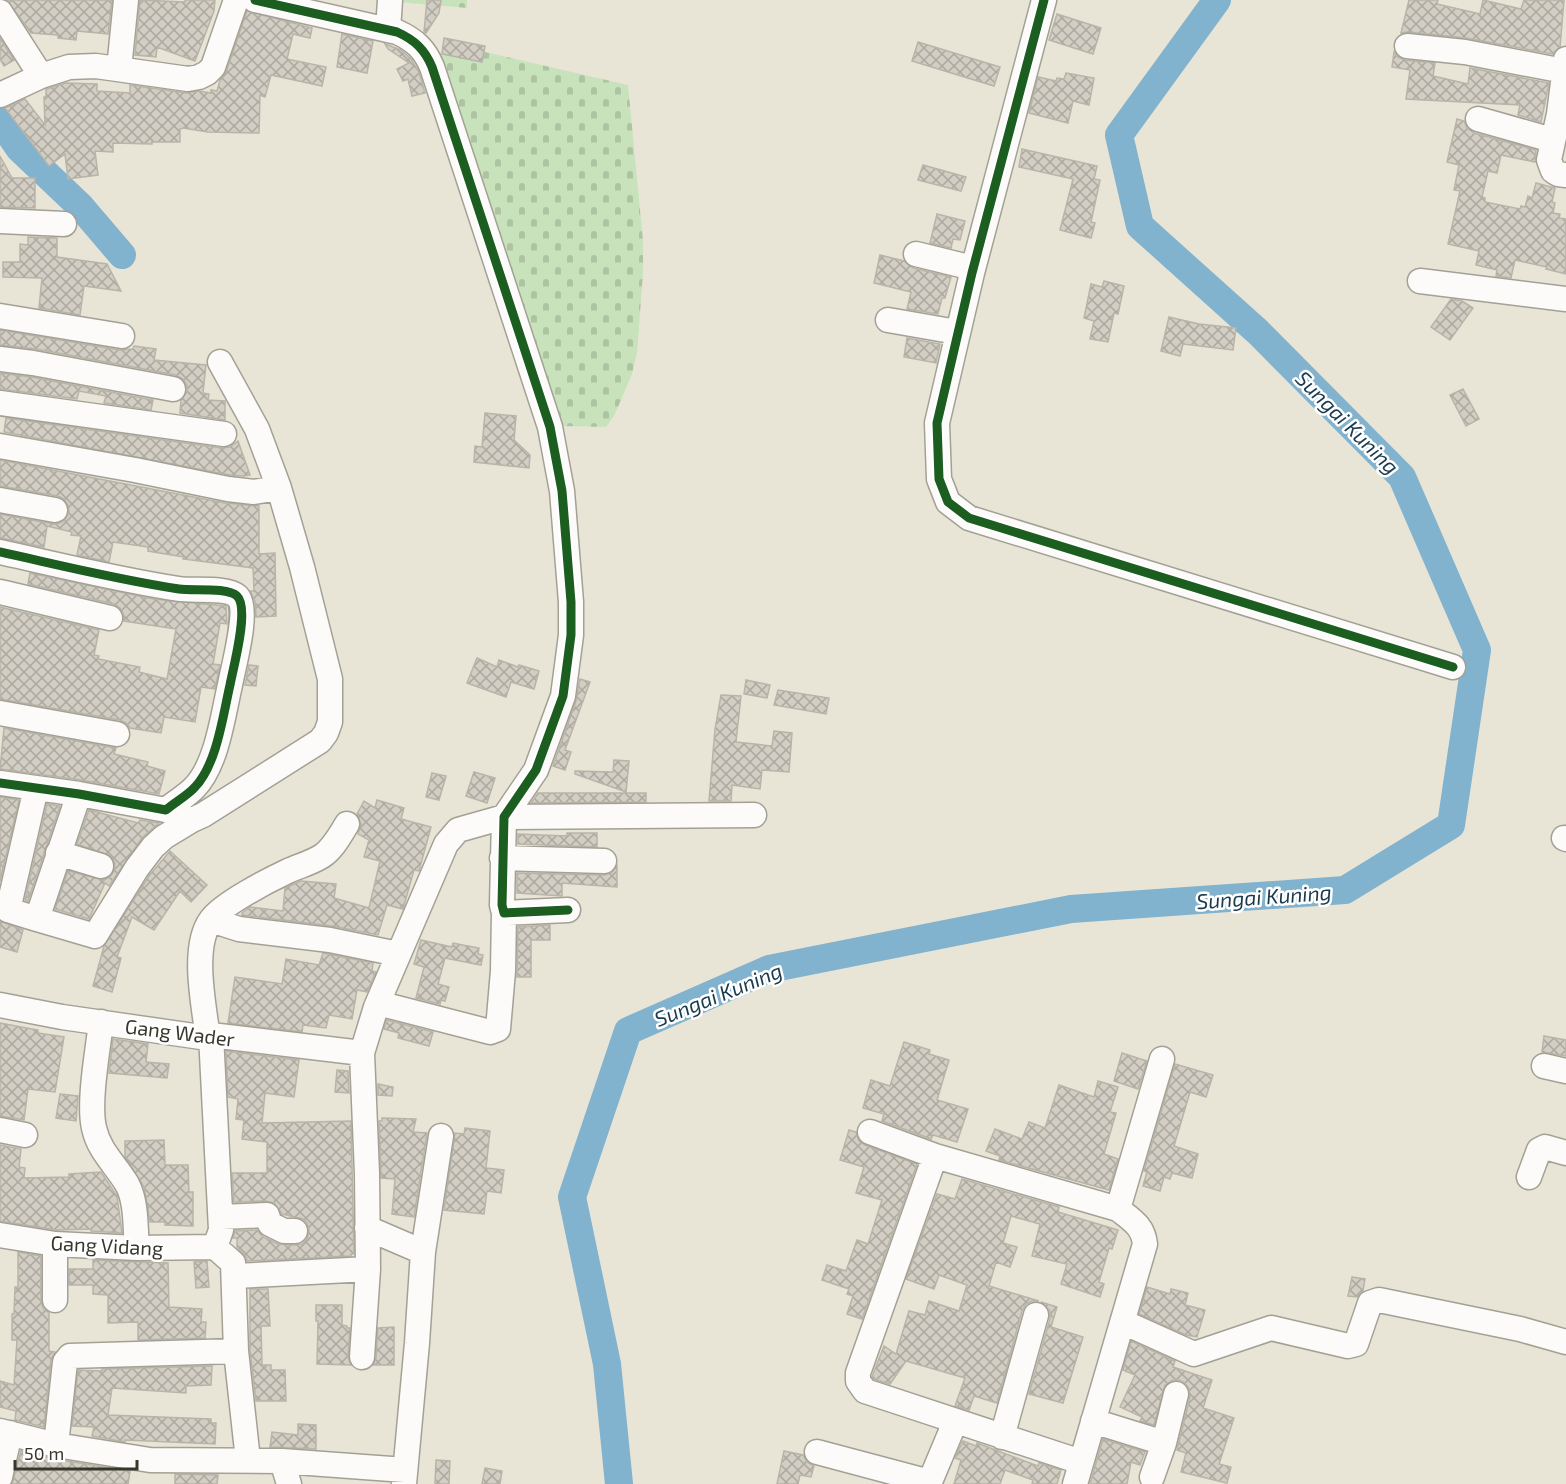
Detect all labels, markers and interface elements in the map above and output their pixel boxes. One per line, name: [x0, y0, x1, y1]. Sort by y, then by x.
water label: Sungai Kuning: [1291, 365, 1405, 479]
water label: Sungai Kuning: [1196, 879, 1332, 913]
water label: Sungai Kuning: [651, 957, 785, 1031]
street label: Gang Wader: [124, 1013, 236, 1051]
street label: Gang Vidang: [50, 1230, 164, 1260]
scale bar: [15, 1433, 136, 1471]
text: 50 m: [24, 1442, 64, 1464]

